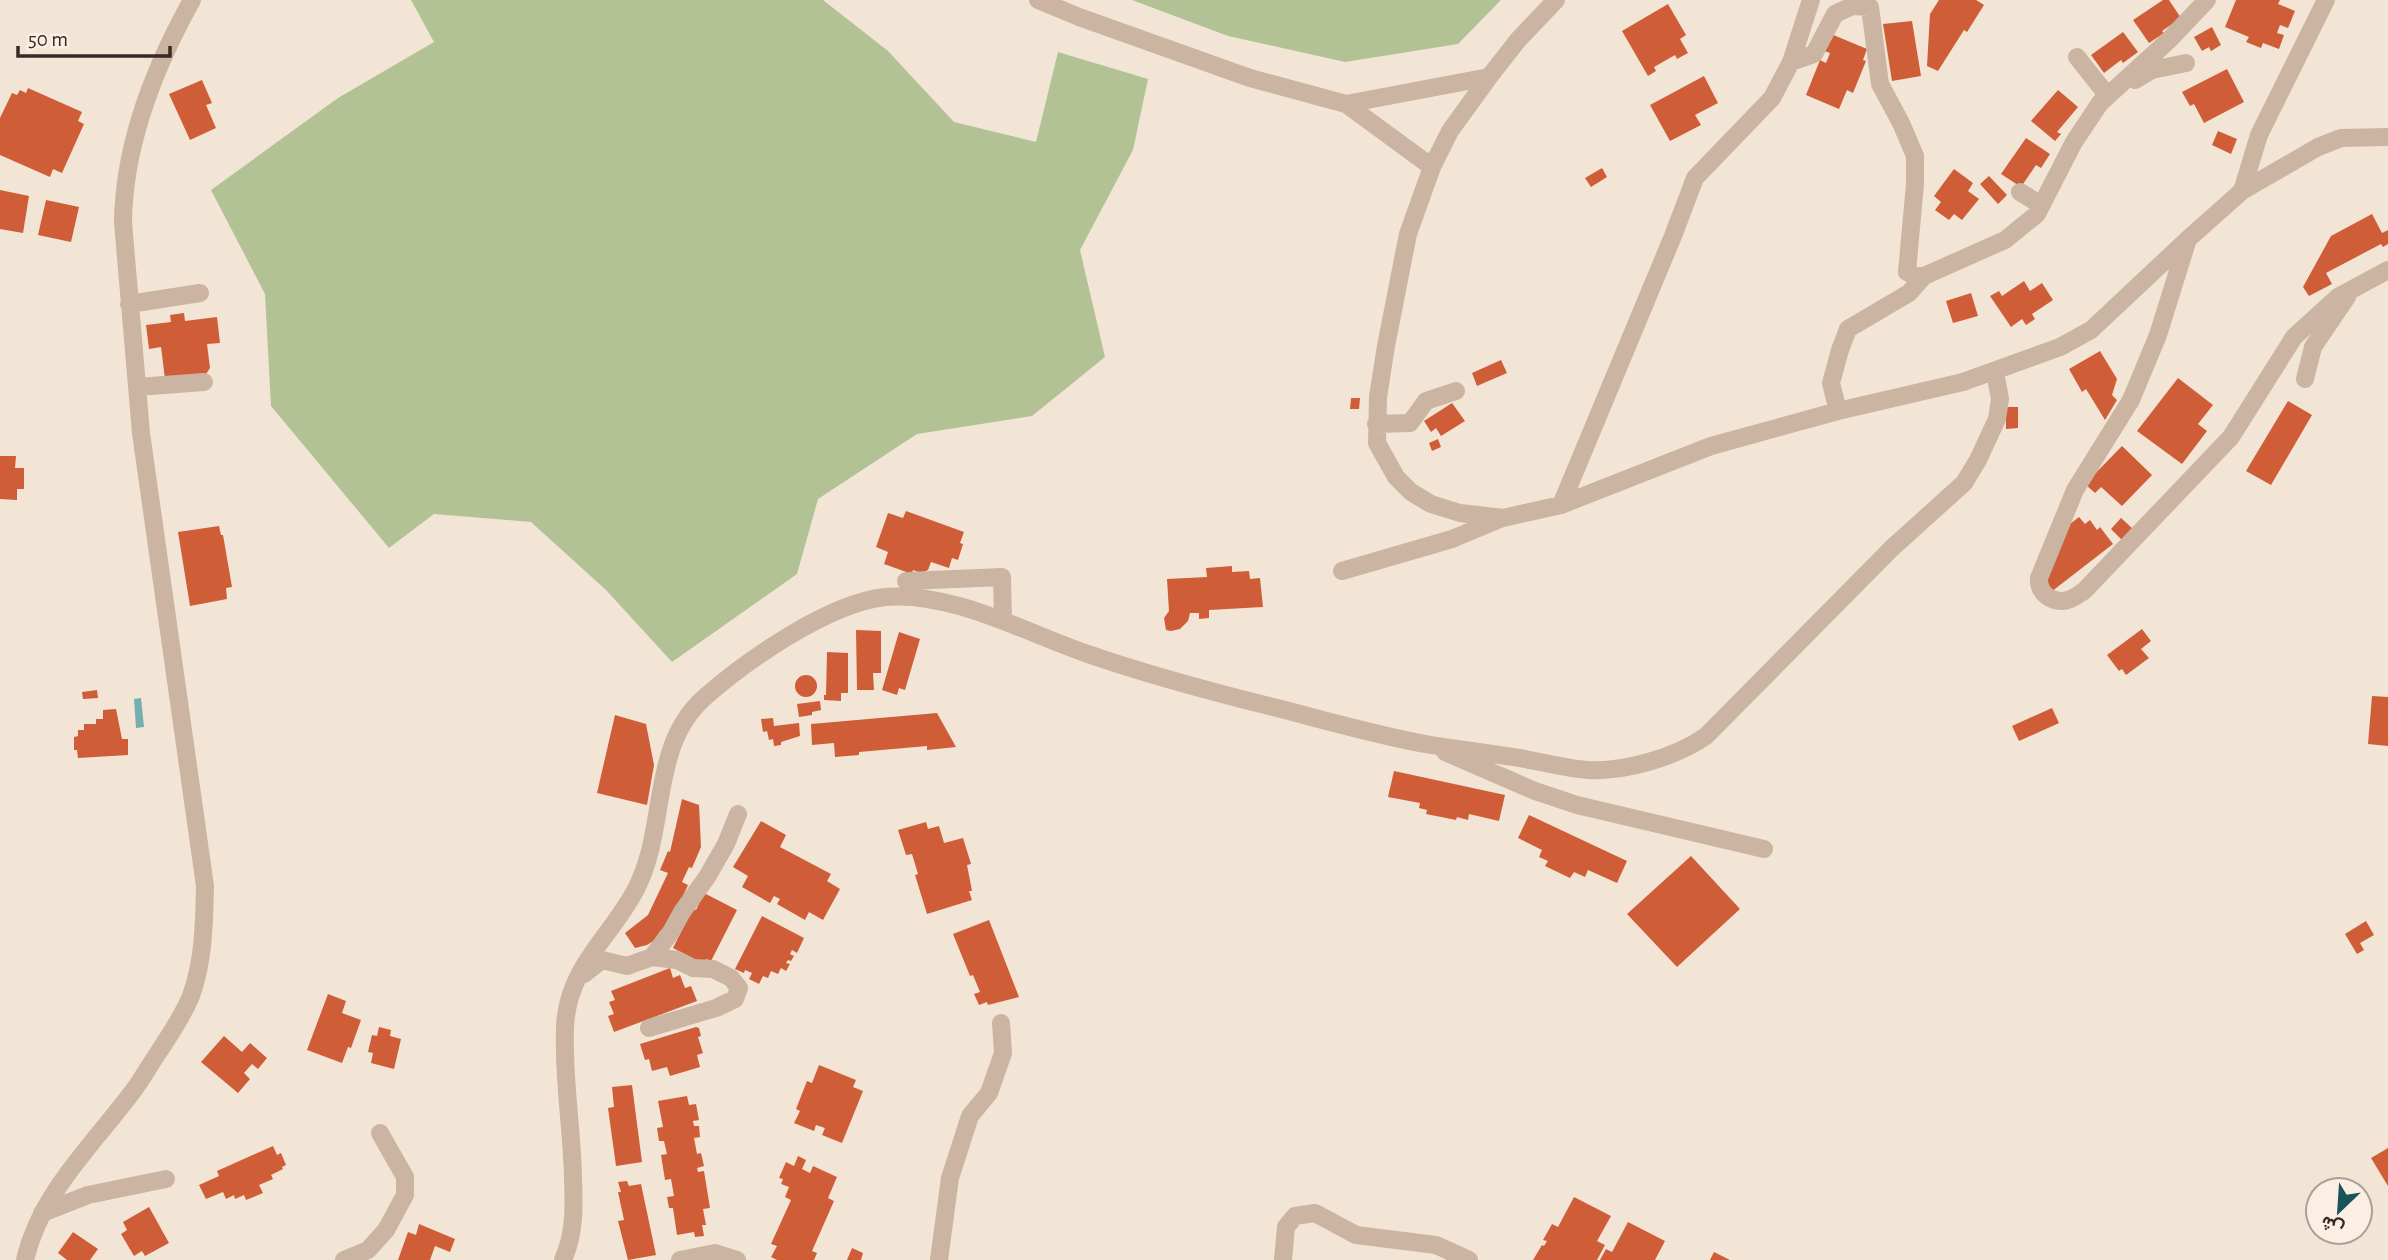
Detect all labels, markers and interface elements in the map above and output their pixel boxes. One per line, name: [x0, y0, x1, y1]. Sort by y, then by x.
scale bar: [18, 14, 170, 58]
text: 50 m: [28, 29, 68, 50]
north arrow: [2304, 1176, 2374, 1246]
text: ش: [2318, 1211, 2347, 1238]

